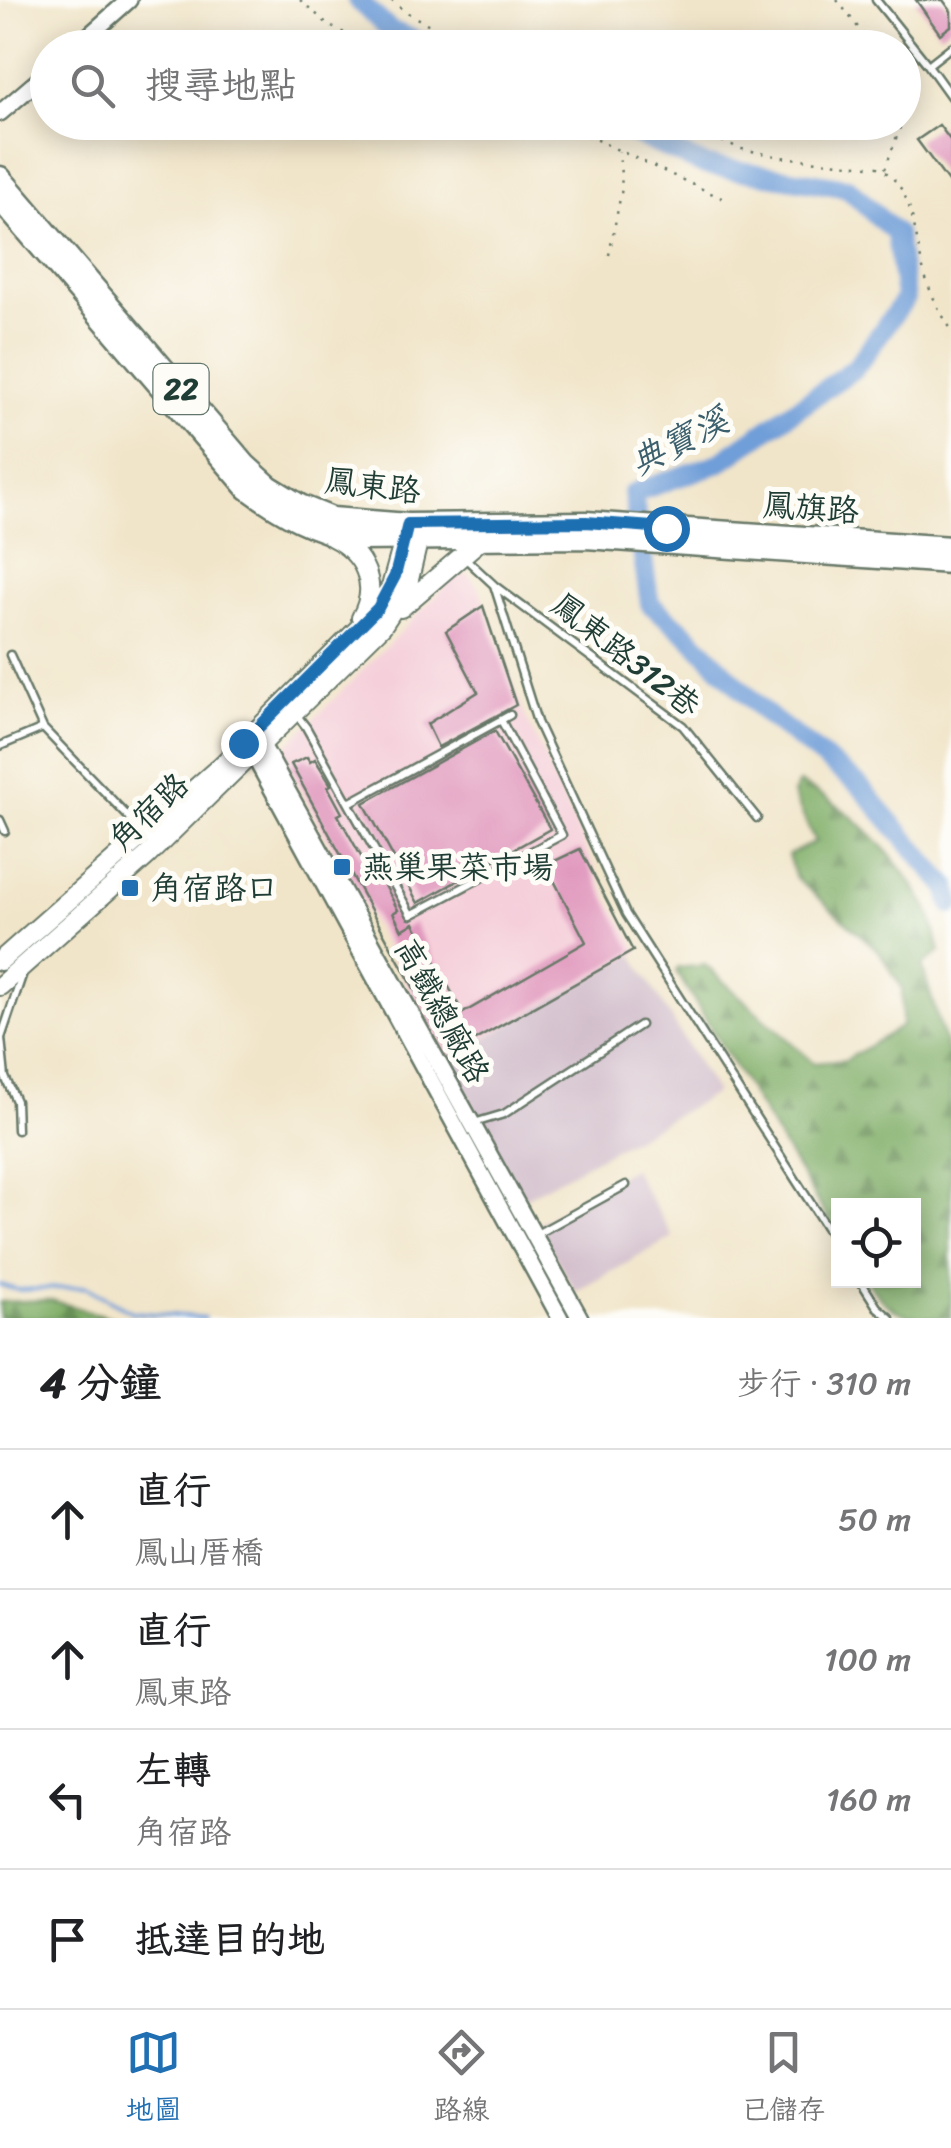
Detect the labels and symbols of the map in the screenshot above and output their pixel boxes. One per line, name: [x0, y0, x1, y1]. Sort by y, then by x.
road number: 22: [154, 364, 208, 414]
water label: 典寶溪: [618, 389, 742, 492]
street label: 鳳東路: [322, 452, 424, 520]
street label: 鳳旗路: [761, 476, 861, 540]
route start: [644, 506, 690, 552]
street label: 鳳東路312巷: [538, 578, 714, 732]
route end: [221, 721, 267, 767]
street label: 角宿路: [95, 758, 203, 866]
place label: 燕巢果菜市場: [362, 839, 554, 896]
marker: 燕巢果菜市場: [331, 856, 353, 878]
place label: 角宿路口: [150, 860, 278, 917]
marker: 角宿路口: [119, 877, 141, 899]
street label: 高鐵總廠路: [378, 927, 506, 1095]

